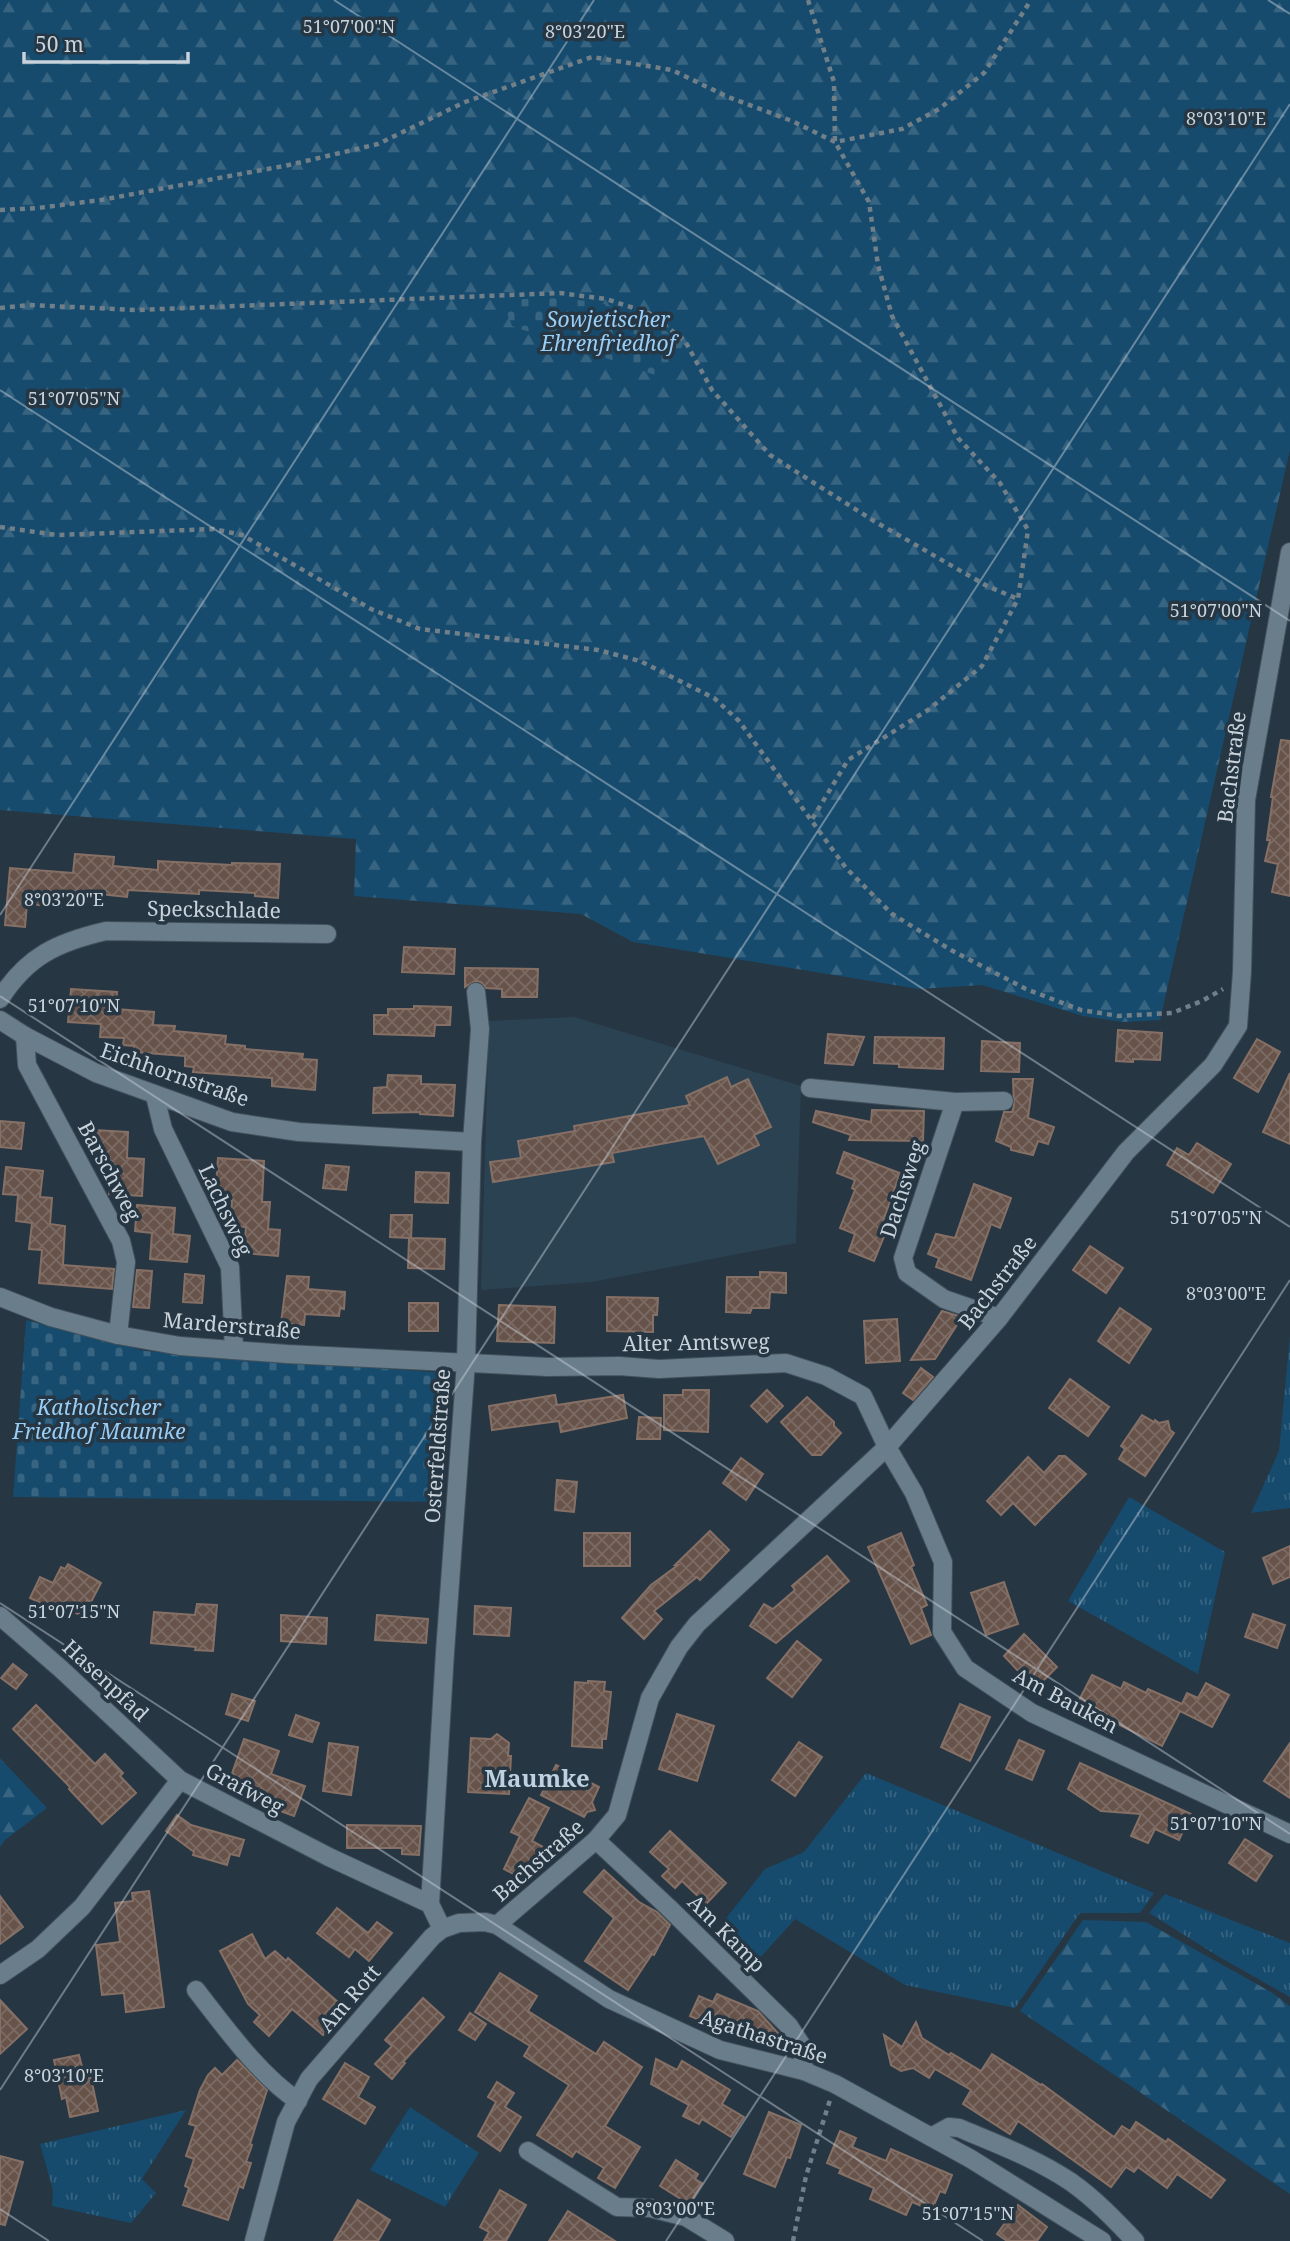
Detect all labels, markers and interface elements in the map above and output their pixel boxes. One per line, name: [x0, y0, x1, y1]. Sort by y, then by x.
text: 51°07'00"N: [303, 14, 396, 38]
text: 8°03'20"E: [545, 19, 625, 43]
scale bar: [24, 21, 189, 65]
text: 50 m: [35, 30, 84, 58]
text: 8°03'10"E: [1186, 106, 1266, 130]
park label: Sowjetischer Ehrenfriedhof: [540, 305, 680, 357]
text: 51°07'05"N: [28, 386, 121, 410]
text: 51°07'00"N: [1170, 598, 1263, 622]
street label: Bachstraße: [1210, 710, 1252, 824]
text: 8°03'20"E: [24, 887, 104, 911]
street label: Speckschlade: [147, 894, 281, 924]
text: 51°07'10"N: [28, 993, 121, 1017]
street label: Eichhornstraße: [97, 1035, 253, 1113]
street label: Barschweg: [72, 1116, 148, 1226]
street label: Dachsweg: [873, 1136, 931, 1241]
street label: Lachsweg: [192, 1159, 260, 1261]
text: 51°07'05"N: [1170, 1205, 1263, 1229]
street label: Bachstraße: [951, 1229, 1043, 1335]
text: 8°03'00"E: [1186, 1281, 1266, 1305]
street label: Marderstraße: [162, 1305, 302, 1345]
street label: Alter Amtsweg: [622, 1327, 771, 1357]
street label: Osterfeldstraße: [418, 1368, 456, 1524]
park label: Katholischer Friedhof Maumke: [11, 1393, 186, 1445]
text: 51°07'15"N: [28, 1599, 121, 1623]
street label: Hasenpfad: [57, 1633, 155, 1727]
street label: Am Bauken: [1008, 1660, 1124, 1740]
street label: Grafweg: [201, 1756, 290, 1821]
district label: Maumke: [484, 1761, 590, 1794]
text: 51°07'10"N: [1170, 1811, 1263, 1835]
street label: Bachstraße: [486, 1813, 590, 1907]
street label: Am Kamp: [682, 1888, 772, 1978]
street label: Am Rott: [312, 1958, 386, 2038]
street label: Agathastraße: [696, 2002, 832, 2070]
text: 8°03'10"E: [24, 2063, 104, 2087]
text: 8°03'00"E: [635, 2196, 715, 2220]
text: 51°07'15"N: [922, 2201, 1015, 2225]

